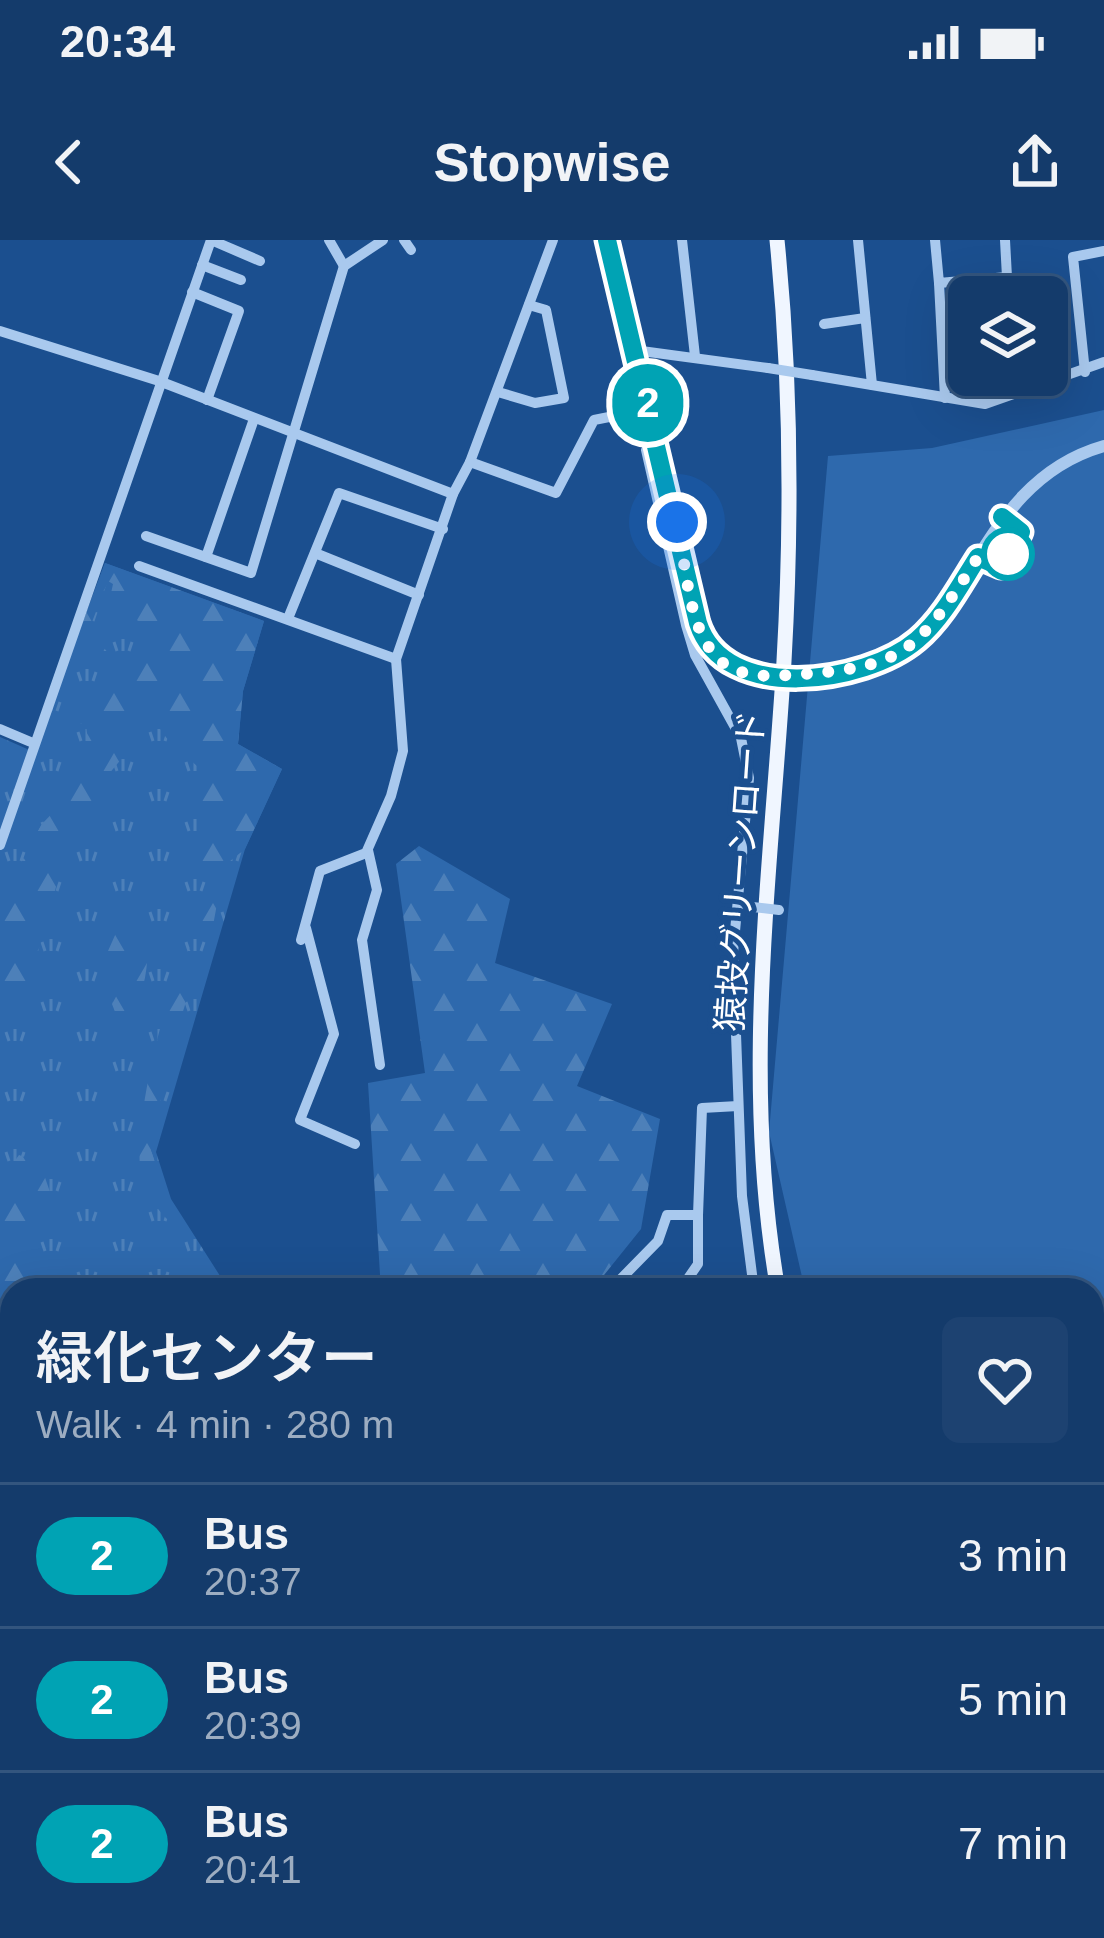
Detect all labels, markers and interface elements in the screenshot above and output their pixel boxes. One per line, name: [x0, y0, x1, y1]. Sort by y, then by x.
text: 20:34: [60, 16, 175, 67]
icon: back: [36, 129, 102, 195]
icon: share: [1002, 129, 1068, 195]
text: Stopwise: [433, 132, 671, 192]
map controls: [948, 276, 1068, 396]
button: layers: [948, 276, 1068, 396]
line badge: 2: [609, 364, 687, 442]
text: 2: [636, 379, 660, 426]
your location: [647, 492, 707, 552]
unlabelled marker: [983, 529, 1033, 579]
street label: 猿投グリーンロード: [709, 709, 772, 1033]
button: heart: [942, 1317, 1068, 1443]
text: 緑化センター: [36, 1326, 378, 1390]
text: Walk · 4 min · 280 m: [36, 1403, 394, 1446]
text: Bus: [204, 1508, 289, 1559]
text: 3 min: [958, 1530, 1068, 1581]
text: 2: [90, 1532, 114, 1579]
text: 20:37: [204, 1560, 302, 1603]
text: Bus: [204, 1652, 289, 1703]
text: 5 min: [958, 1674, 1068, 1725]
text: 2: [90, 1676, 114, 1723]
text: 20:39: [204, 1704, 302, 1747]
text: Bus: [204, 1796, 289, 1847]
text: 7 min: [958, 1818, 1068, 1869]
text: 2: [90, 1820, 114, 1867]
text: 20:41: [204, 1848, 302, 1891]

